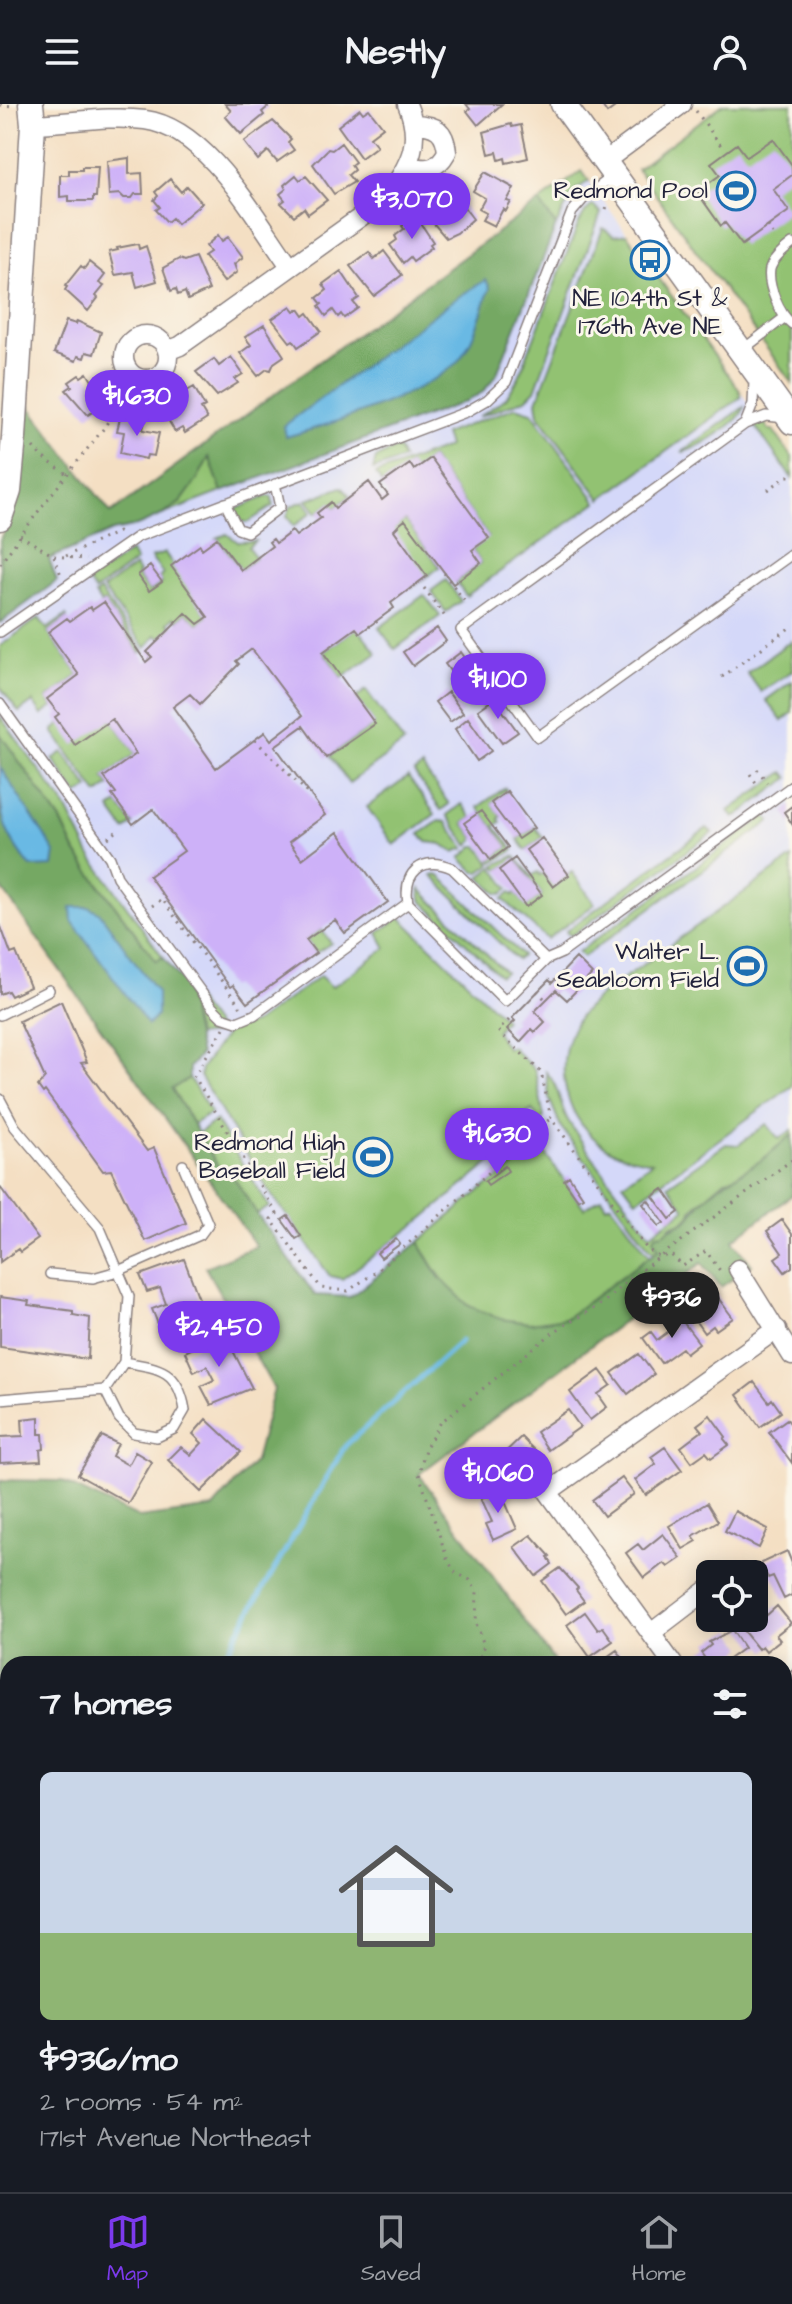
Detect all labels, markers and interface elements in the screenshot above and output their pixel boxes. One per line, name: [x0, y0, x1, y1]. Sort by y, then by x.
text: Nestly: [346, 27, 446, 78]
icon: menu: [40, 30, 84, 74]
icon: person: [708, 30, 752, 74]
sports icon: Redmond Pool: [715, 170, 757, 212]
pin: $3,070: [347, 173, 477, 241]
place label: Redmond Pool: [553, 174, 708, 208]
text: $3,070: [371, 181, 453, 217]
bus stop icon: NE 104th St & 176th Ave NE: [629, 239, 671, 281]
place label: NE 104th St & 176th Ave NE: [572, 282, 729, 344]
pin: $1,630: [72, 370, 202, 438]
text: $1,630: [103, 378, 171, 414]
pin: $1,100: [433, 653, 563, 721]
text: $1,100: [469, 661, 527, 697]
place label: Walter L. Seabloom Field: [557, 935, 719, 997]
sports icon: Walter L. Seabloom Field: [726, 945, 768, 987]
pin: $1,630: [432, 1108, 562, 1176]
text: $1,630: [463, 1116, 531, 1152]
place label: Redmond High Baseball Field: [194, 1126, 345, 1188]
sports icon: Redmond High Baseball Field: [352, 1136, 394, 1178]
pin: $936: [625, 1272, 719, 1340]
text: $936: [643, 1280, 701, 1316]
pin: $2,450: [154, 1301, 284, 1369]
text: $2,450: [176, 1309, 262, 1345]
pin: $1,060: [433, 1447, 563, 1515]
text: $1,060: [462, 1455, 534, 1491]
map controls: [696, 1560, 768, 1632]
button: locate: [696, 1560, 768, 1632]
text: 7 homes: [40, 1680, 172, 1728]
icon: filters: [708, 1682, 752, 1726]
icon: home: [324, 1824, 468, 1968]
text: $936/mo: [40, 2036, 178, 2084]
text: 2 rooms · 54 m²: [40, 2084, 243, 2120]
text: 171st Avenue Northeast: [40, 2120, 311, 2156]
tab: Map: [106, 2210, 150, 2289]
tab: Saved: [361, 2210, 421, 2289]
tab: Home: [632, 2210, 686, 2289]

